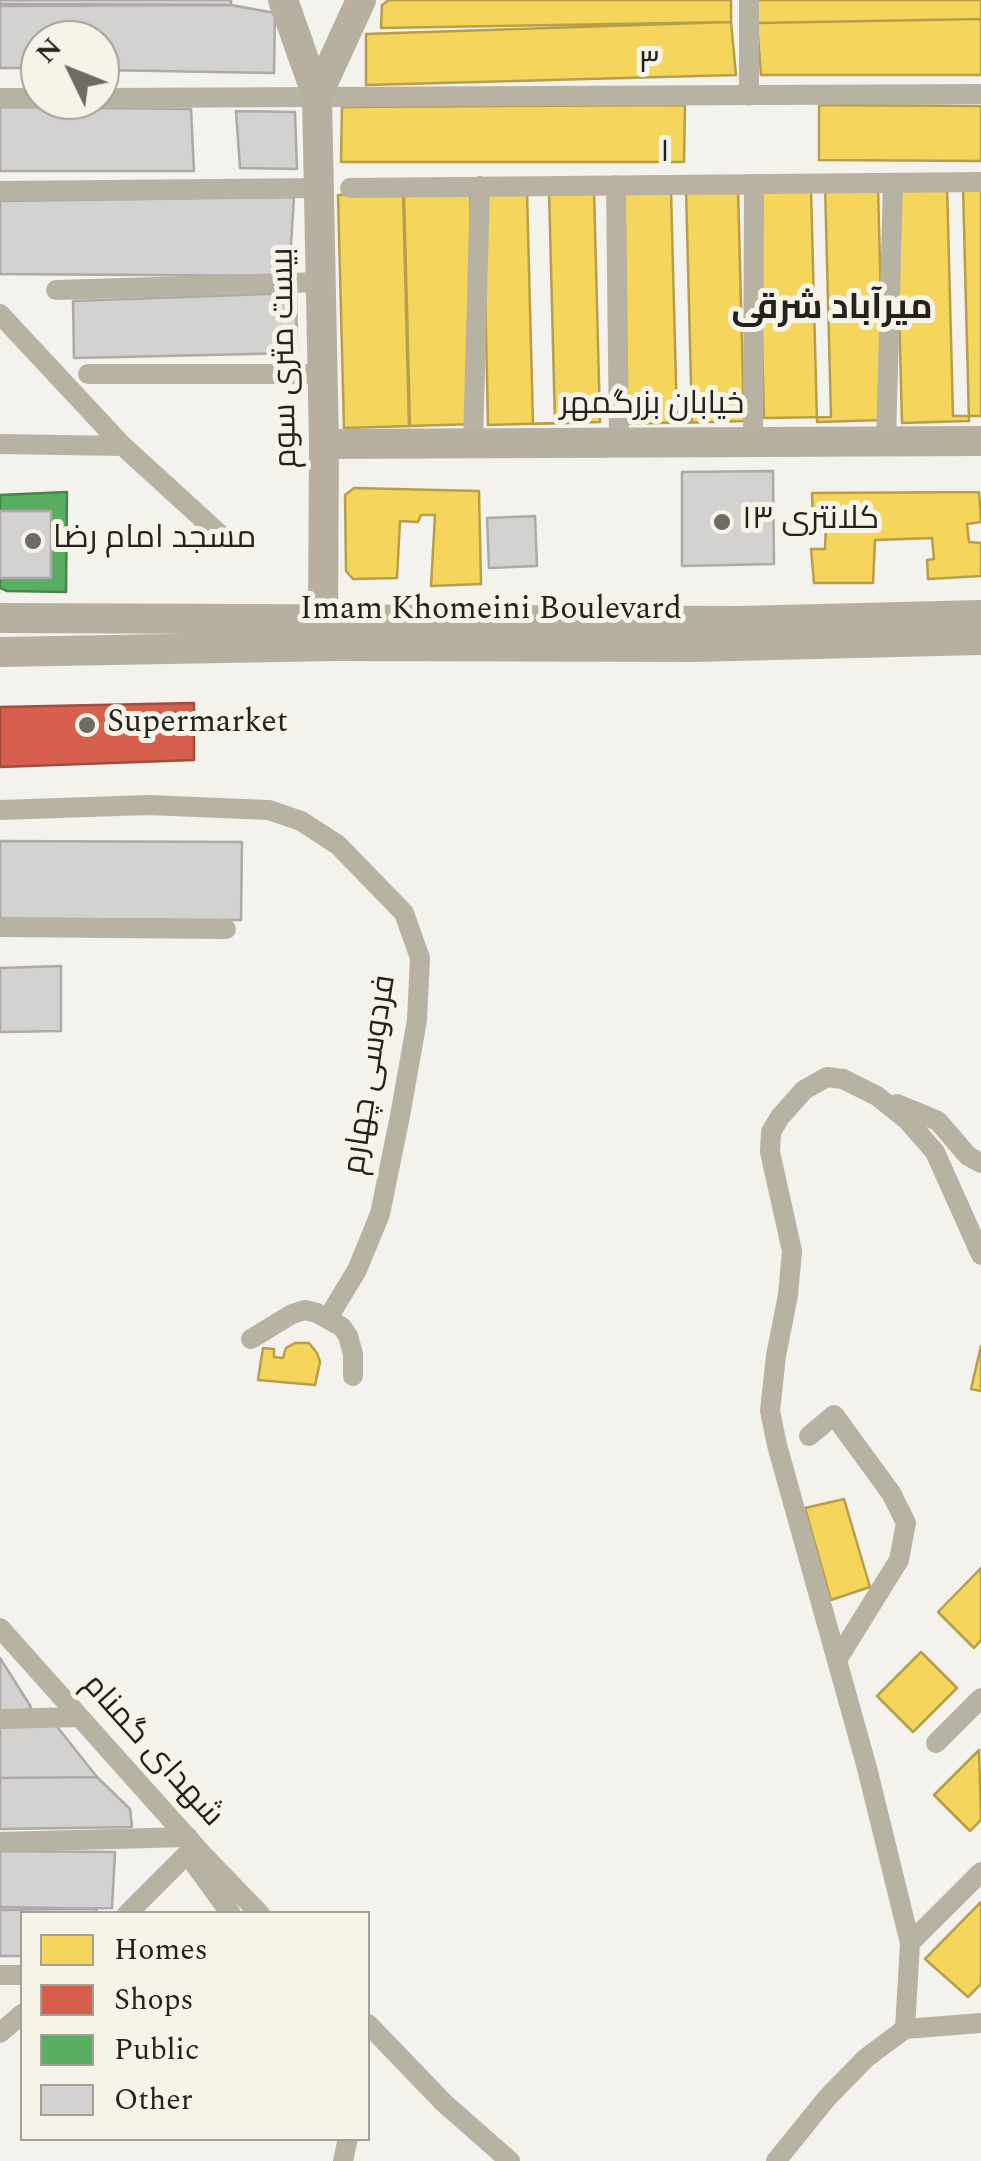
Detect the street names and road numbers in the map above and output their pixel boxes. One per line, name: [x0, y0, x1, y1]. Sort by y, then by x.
street label: ۳: [638, 47, 660, 85]
street label: ۱: [660, 136, 670, 174]
street label: بیست متری سوم: [266, 247, 308, 469]
street label: خیابان بزرگمهر: [560, 388, 744, 426]
street label: Imam Khomeini Boulevard: [300, 593, 682, 631]
street label: فردوسی چهارم: [337, 973, 407, 1177]
street label: شهدای گمنام: [72, 1668, 230, 1836]

